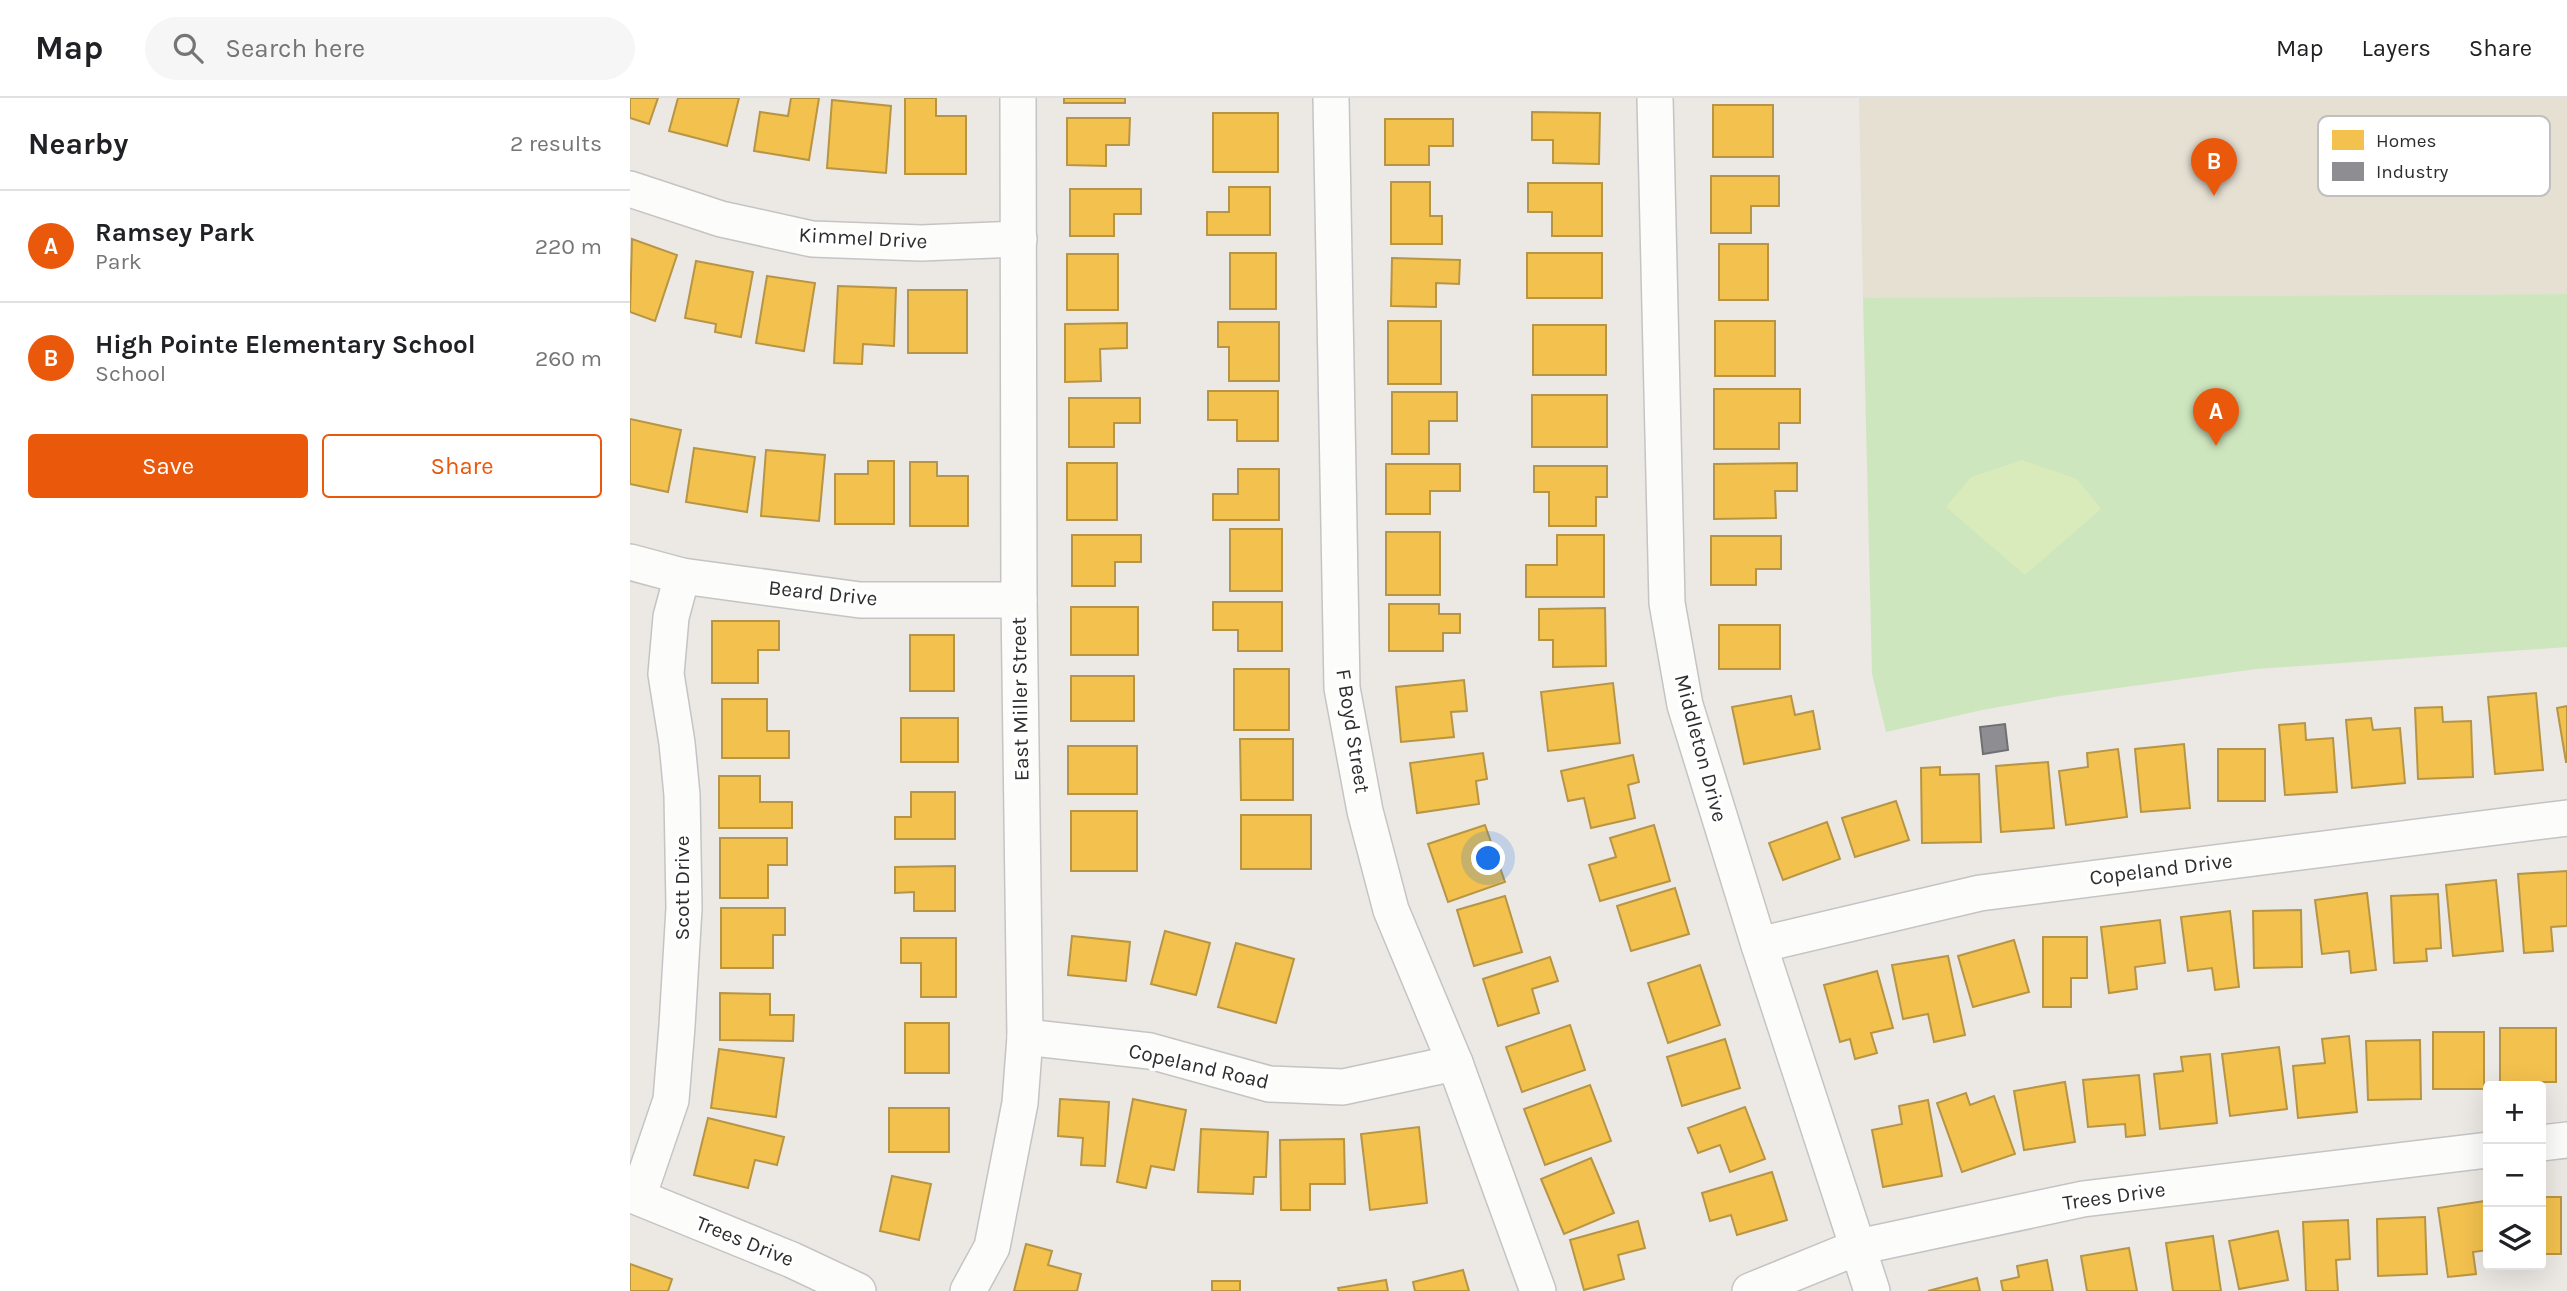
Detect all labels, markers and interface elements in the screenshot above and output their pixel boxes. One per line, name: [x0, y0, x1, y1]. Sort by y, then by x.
search box: [145, 17, 635, 80]
text: Map: [35, 29, 103, 67]
icon: search: [169, 29, 207, 67]
text: Search here: [225, 33, 365, 64]
text: Map: [2276, 34, 2324, 62]
text: Layers: [2362, 34, 2431, 62]
text: Share: [2469, 34, 2532, 62]
legend: [2318, 116, 2550, 196]
text: Nearby: [28, 126, 128, 162]
text: 2 results: [510, 130, 602, 157]
text: Homes: [2376, 130, 2437, 152]
pin: B: [2191, 138, 2237, 196]
text: Industry: [2376, 161, 2449, 183]
text: Ramsey Park: [95, 217, 255, 248]
street label: Kimmel Drive: [798, 223, 928, 253]
text: A: [44, 233, 58, 260]
text: 220 m: [535, 233, 602, 260]
text: Park: [95, 248, 142, 275]
text: High Pointe Elementary School: [95, 329, 476, 360]
text: B: [44, 345, 58, 372]
text: 260 m: [535, 345, 602, 372]
text: School: [95, 360, 166, 387]
pin: A: [2193, 388, 2239, 446]
button: Save: [28, 434, 308, 498]
button: Share: [322, 434, 602, 498]
street label: Beard Drive: [767, 575, 879, 611]
street label: East Miller Street: [1007, 617, 1033, 781]
street label: F Boyd Street: [1331, 667, 1375, 795]
street label: Middleton Drive: [1670, 672, 1732, 824]
street label: Scott Drive: [670, 836, 694, 940]
your location: [1471, 841, 1505, 875]
street label: Copeland Drive: [2088, 848, 2234, 890]
street label: Copeland Road: [1126, 1038, 1272, 1094]
map controls: [2483, 1081, 2546, 1270]
button: +: [2483, 1081, 2546, 1144]
button: −: [2483, 1144, 2546, 1207]
street label: Trees Drive: [2061, 1177, 2167, 1215]
button: layers: [2483, 1207, 2546, 1270]
street label: Trees Drive: [693, 1211, 797, 1271]

